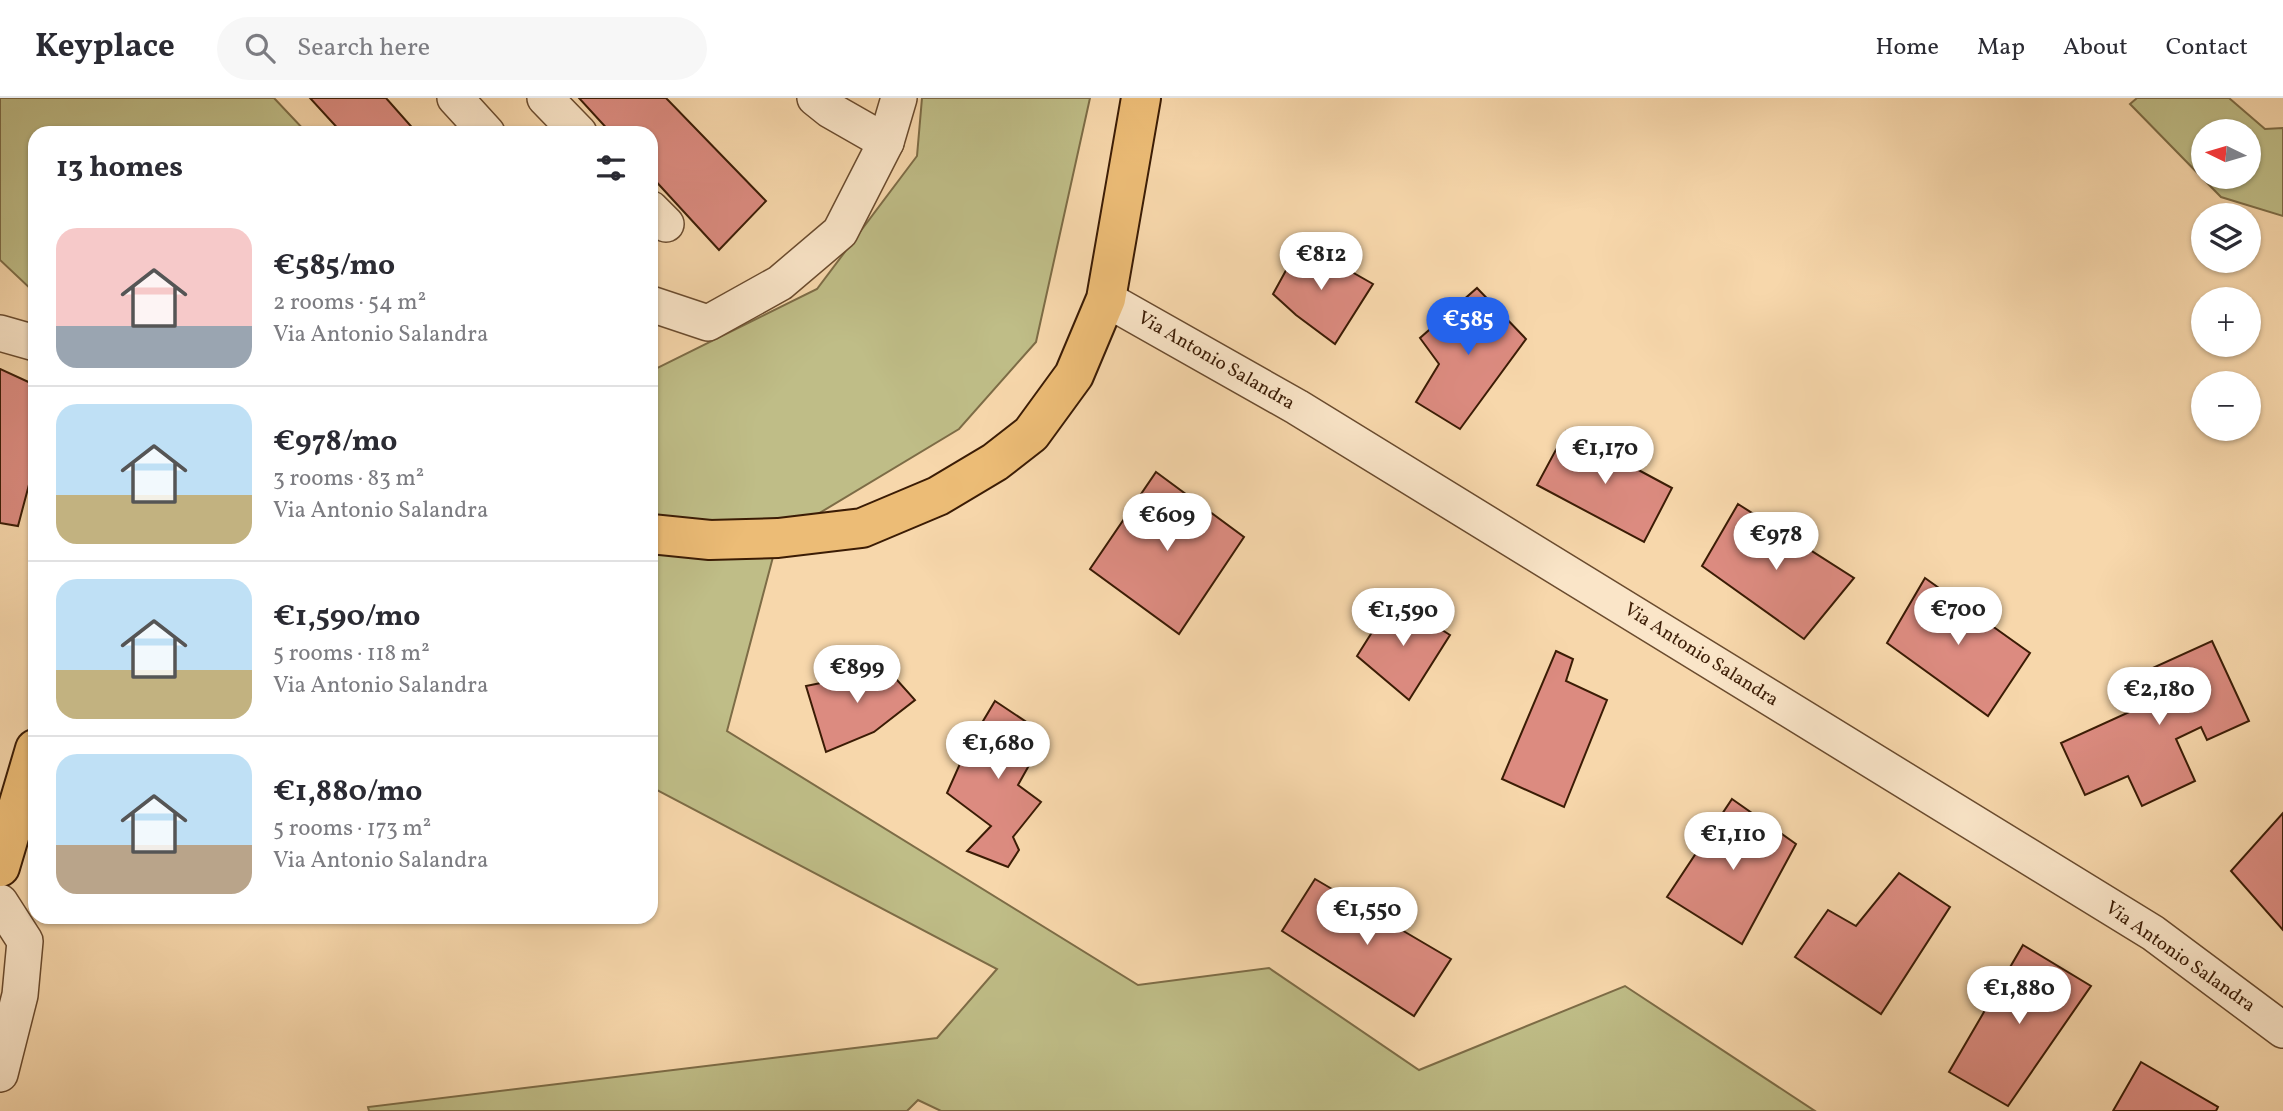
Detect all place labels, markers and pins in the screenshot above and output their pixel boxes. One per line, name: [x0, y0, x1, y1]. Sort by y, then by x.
pin: €812: [1280, 232, 1362, 292]
pin: €585: [1427, 298, 1509, 357]
pin: €1,170: [1548, 426, 1662, 486]
pin: €609: [1126, 494, 1208, 553]
pin: €978: [1735, 512, 1817, 572]
pin: €1,590: [1346, 588, 1460, 648]
pin: €700: [1917, 588, 1999, 647]
pin: €899: [816, 646, 898, 705]
pin: €2,180: [2102, 668, 2216, 727]
pin: €1,680: [941, 722, 1055, 781]
pin: €1,110: [1676, 812, 1790, 872]
pin: €1,550: [1310, 888, 1424, 947]
pin: €1,880: [1962, 967, 2076, 1026]

